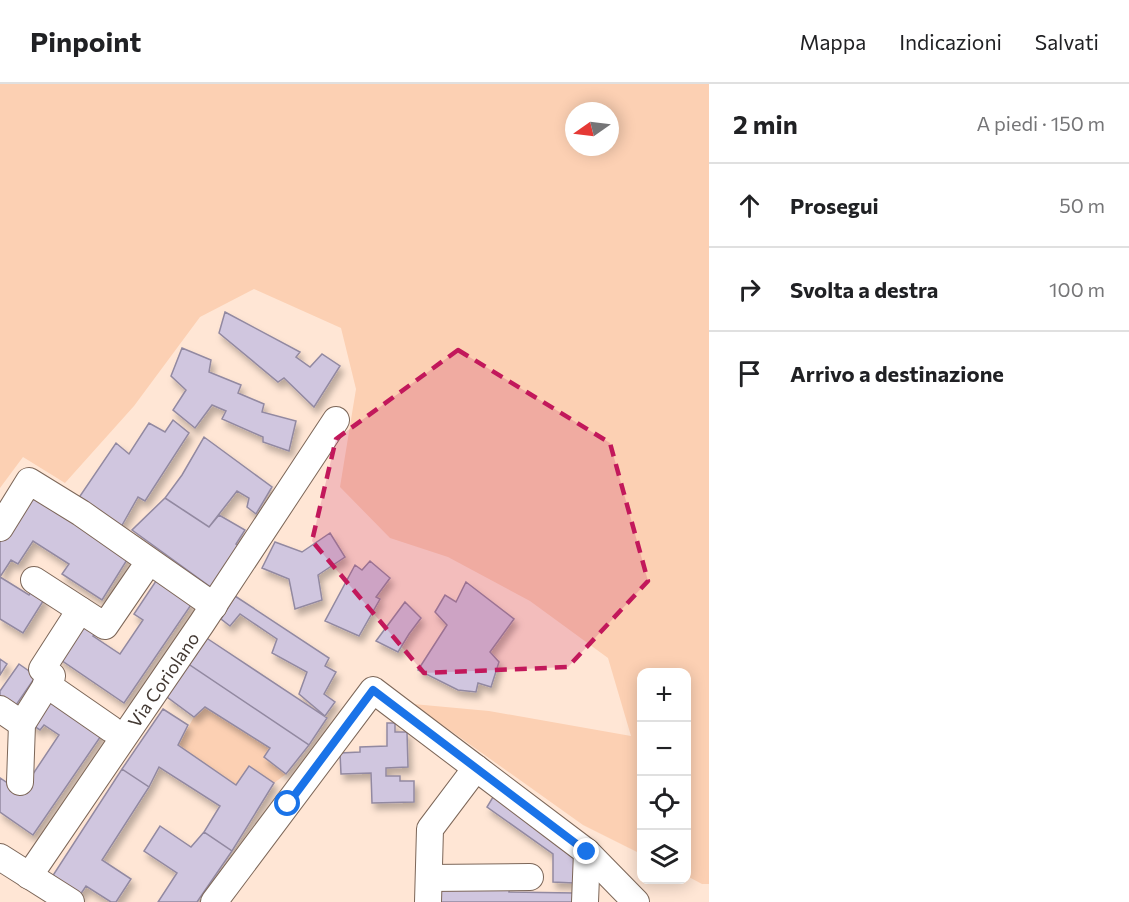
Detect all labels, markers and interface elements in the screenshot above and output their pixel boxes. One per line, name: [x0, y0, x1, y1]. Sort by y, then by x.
text: Pinpoint: [30, 24, 141, 58]
text: Mappa: [799, 29, 866, 54]
text: Indicazioni: [899, 29, 1002, 54]
text: Salvati: [1035, 29, 1099, 54]
north arrow: [565, 102, 619, 156]
text: 2 min: [733, 108, 798, 139]
text: A piedi · 150 m: [976, 111, 1105, 135]
icon: ahead: [733, 189, 766, 222]
text: Prosegui: [790, 192, 879, 219]
text: 50 m: [1059, 193, 1105, 217]
icon: right: [733, 273, 766, 306]
text: Svolta a destra: [790, 276, 938, 303]
text: 100 m: [1049, 277, 1105, 301]
icon: arrive: [733, 357, 766, 390]
text: Arrivo a destinazione: [790, 360, 1004, 387]
street label: Via Coriolano: [123, 628, 204, 731]
map controls: [637, 668, 691, 884]
button: +: [637, 668, 691, 722]
button: −: [637, 722, 691, 776]
button: locate: [637, 776, 691, 830]
route start: [274, 790, 300, 816]
button: layers: [637, 830, 691, 884]
route end: [573, 838, 599, 864]

